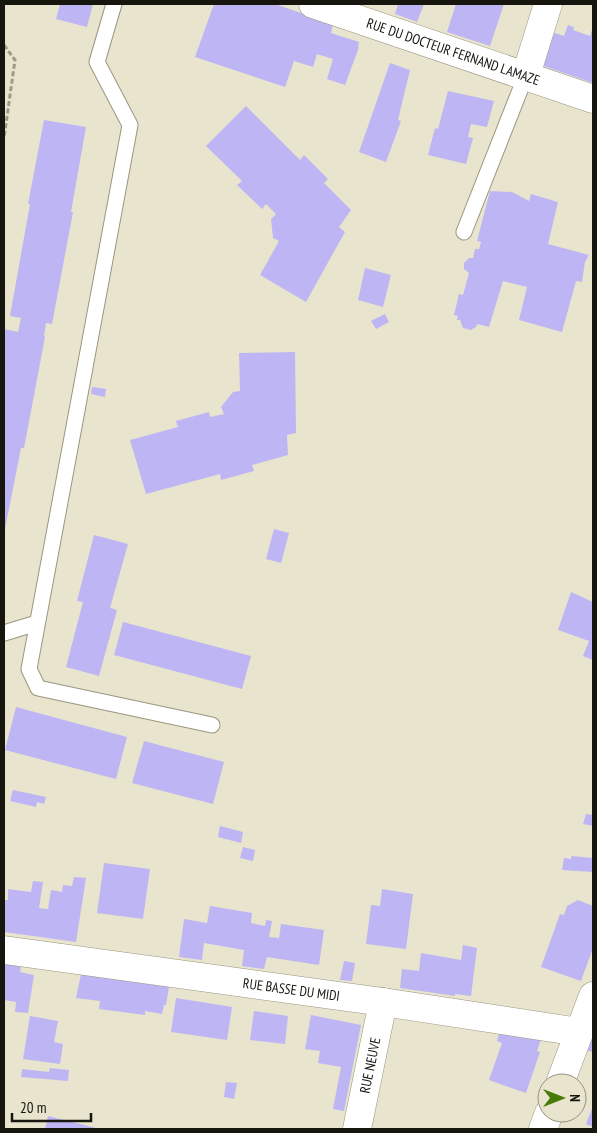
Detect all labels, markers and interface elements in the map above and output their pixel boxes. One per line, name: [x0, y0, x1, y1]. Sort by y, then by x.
street label: RUE DU DOCTEUR FERNAND LAMAZE: [364, 14, 542, 89]
street label: RUE BASSE DU MIDI: [242, 974, 341, 1005]
street label: RUE NEUVE: [356, 1036, 385, 1095]
north arrow: [537, 1073, 587, 1123]
scale bar: [12, 1090, 91, 1122]
text: N: [566, 1094, 584, 1102]
text: 20 m: [20, 1098, 46, 1117]

